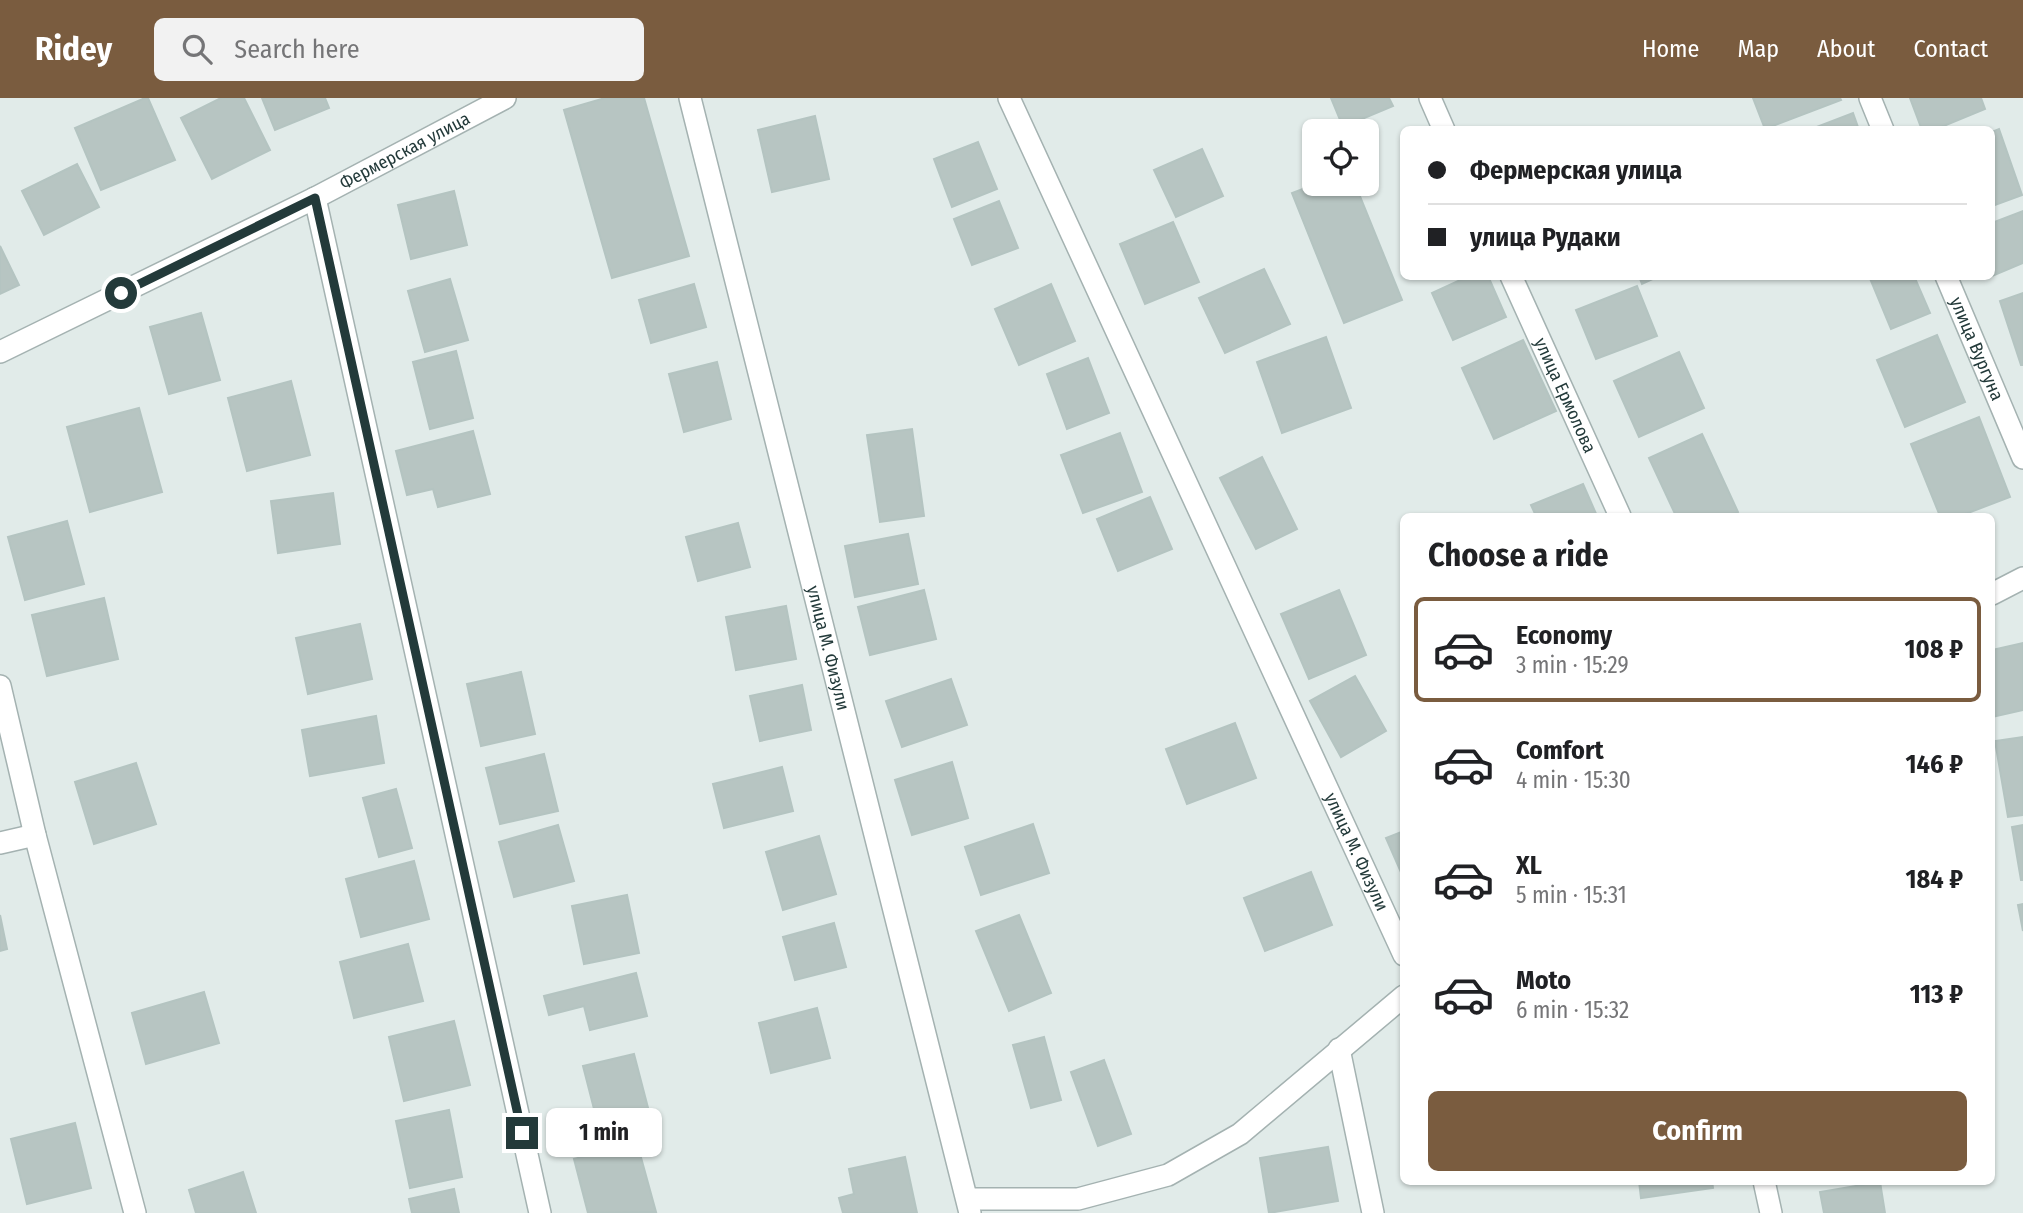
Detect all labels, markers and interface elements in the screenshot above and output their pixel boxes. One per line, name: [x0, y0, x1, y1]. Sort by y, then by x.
search box: [154, 18, 644, 81]
text: Ridey: [35, 29, 112, 69]
icon: search: [178, 30, 216, 68]
text: Search here: [234, 34, 360, 65]
text: Home: [1642, 35, 1699, 63]
text: Map: [1737, 35, 1779, 63]
text: About: [1817, 35, 1875, 63]
text: Contact: [1913, 35, 1988, 63]
street label: Фермерская улица: [336, 107, 474, 194]
map controls: [1302, 119, 1379, 196]
button: locate: [1302, 119, 1379, 196]
text: Фермерская улица: [1470, 155, 1682, 186]
text: улица Рудаки: [1470, 222, 1621, 253]
route start: [105, 277, 137, 309]
street label: улица Вургуна: [1945, 294, 2008, 404]
street label: улица Ермолова: [1529, 334, 1601, 456]
text: Choose a ride: [1428, 536, 1609, 574]
street label: улица М. Физули: [802, 583, 854, 713]
icon: car: [1432, 618, 1495, 681]
text: Economy: [1516, 620, 1612, 651]
text: 108 ₽: [1905, 634, 1963, 665]
text: 3 min · 15:29: [1516, 651, 1629, 679]
icon: car: [1432, 733, 1495, 796]
text: Comfort: [1516, 735, 1604, 766]
text: 146 ₽: [1906, 749, 1963, 780]
text: 4 min · 15:30: [1516, 766, 1631, 794]
street label: улица М. Физули: [1320, 789, 1393, 914]
icon: car: [1432, 848, 1495, 911]
text: XL: [1516, 850, 1542, 881]
text: 184 ₽: [1905, 864, 1963, 895]
text: 5 min · 15:31: [1516, 881, 1627, 909]
icon: car: [1432, 963, 1495, 1026]
text: Moto: [1516, 965, 1571, 996]
text: 113 ₽: [1910, 979, 1963, 1010]
text: 6 min · 15:32: [1516, 996, 1629, 1024]
button: Confirm: [1428, 1091, 1967, 1171]
callout: 1 min: [546, 1108, 662, 1158]
route end: [506, 1117, 538, 1149]
text: 1 min: [579, 1118, 629, 1146]

